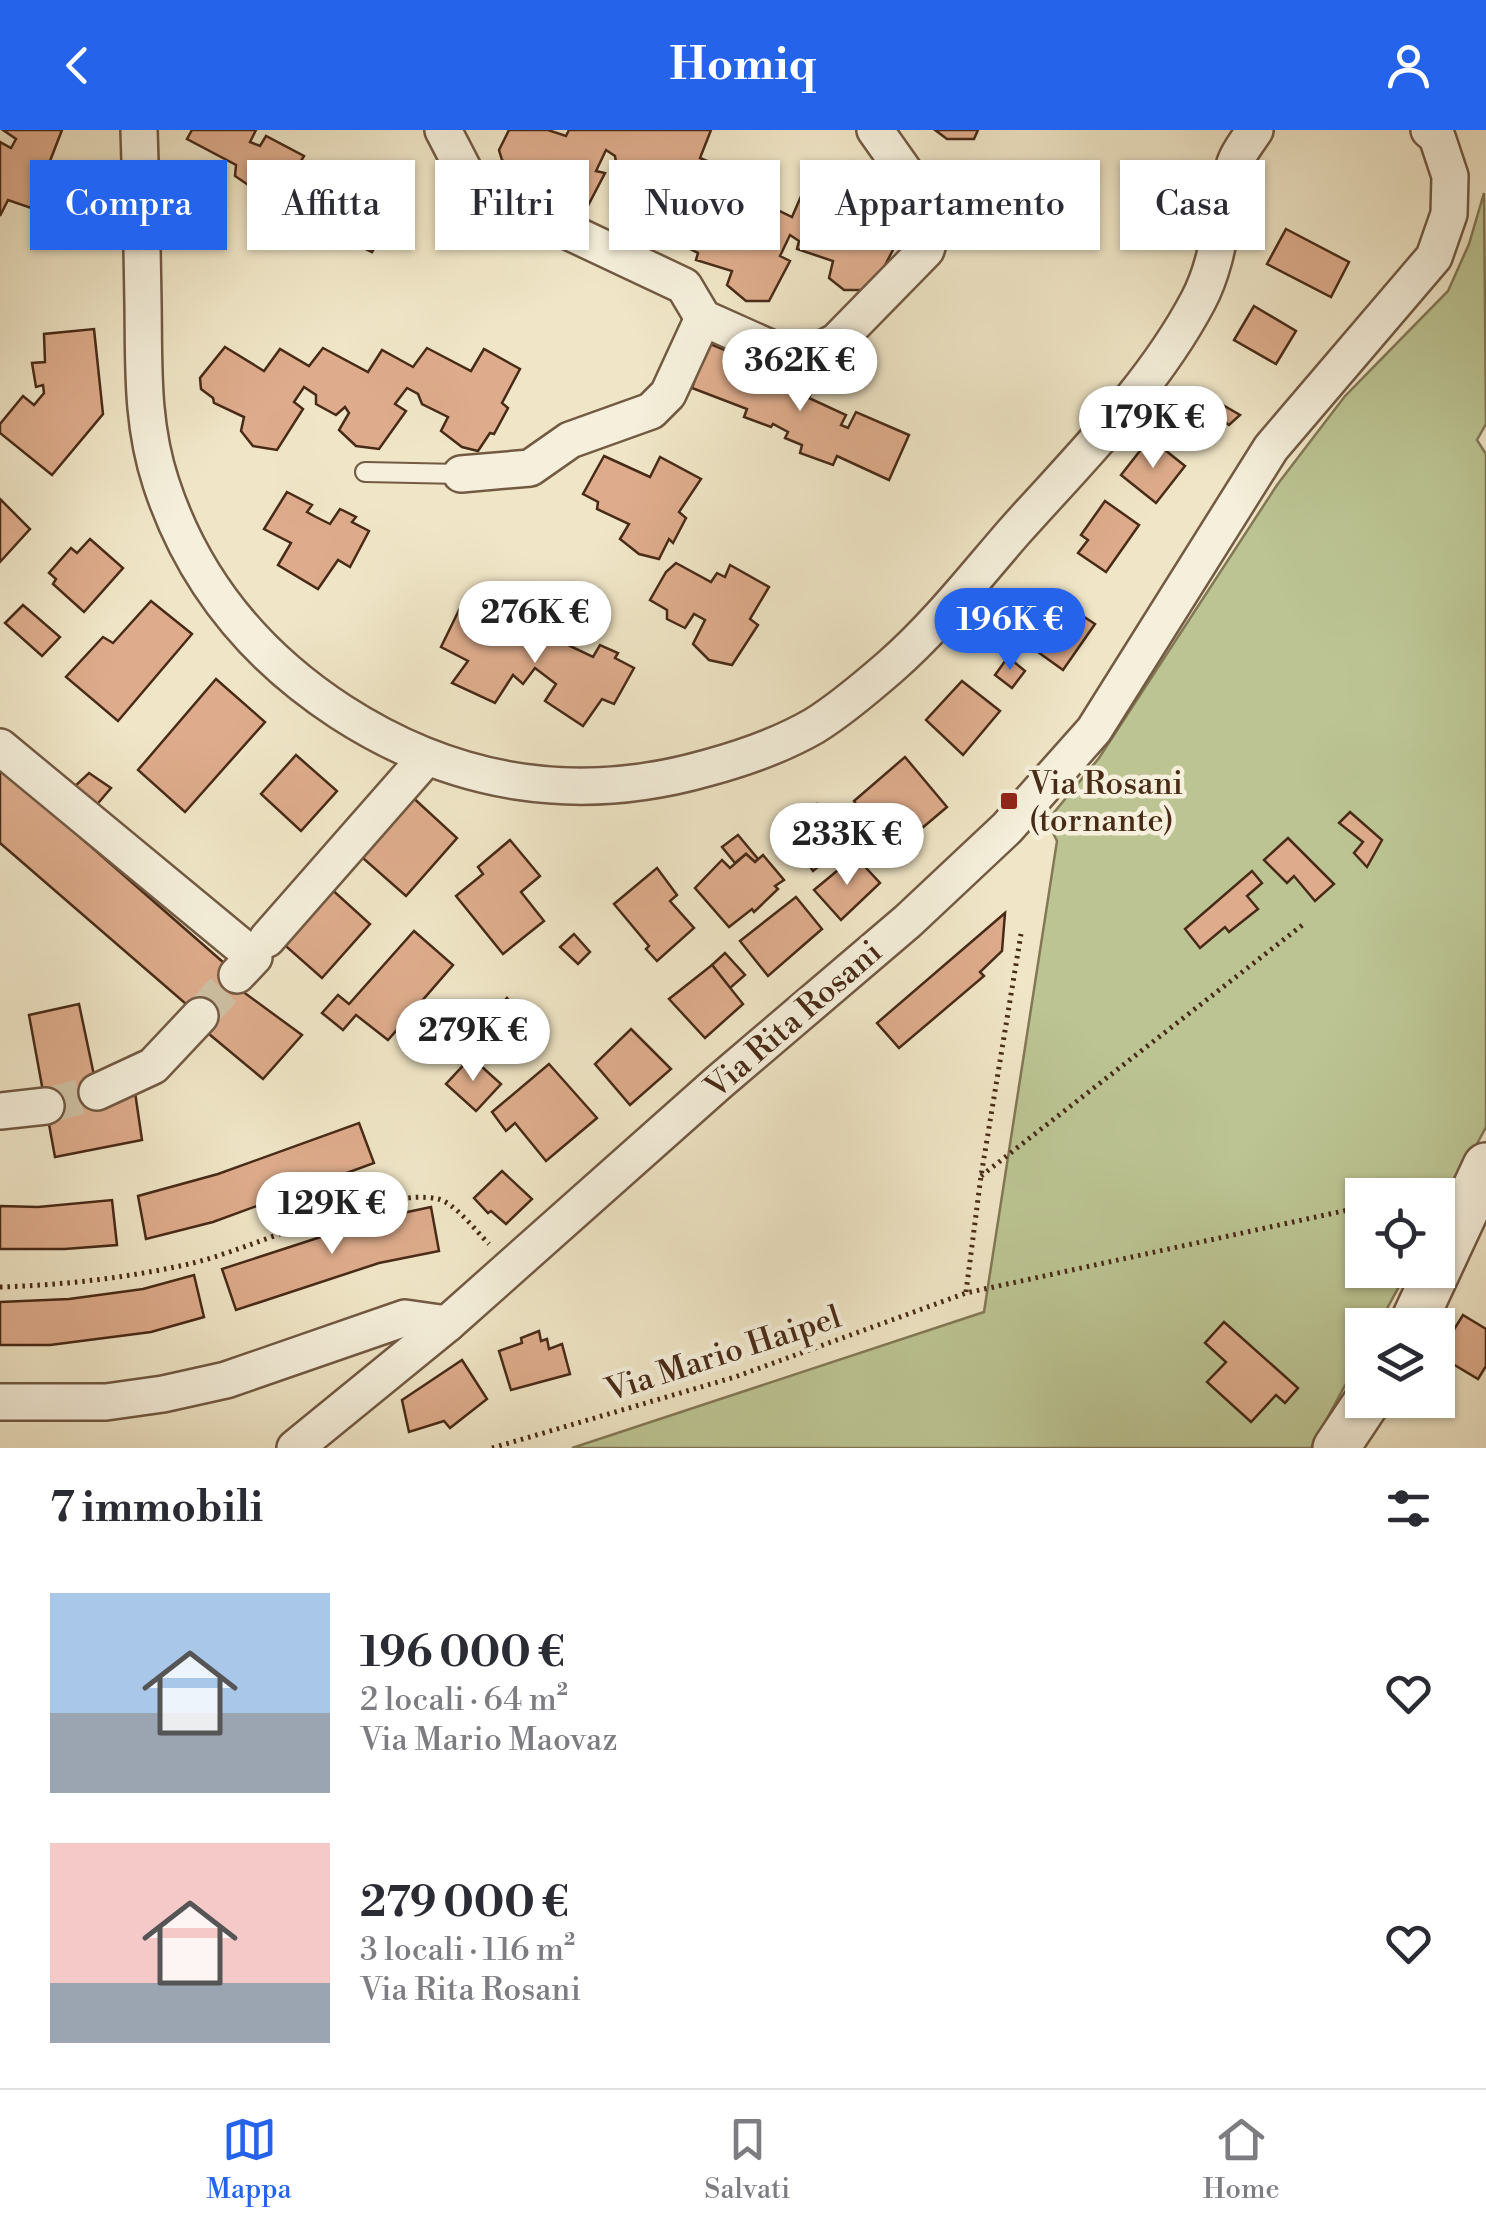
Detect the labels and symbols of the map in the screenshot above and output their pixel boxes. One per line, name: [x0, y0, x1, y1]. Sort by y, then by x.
pin: 362K €: [719, 329, 881, 414]
pin: 179K €: [1072, 386, 1234, 471]
pin: 276K €: [454, 581, 616, 666]
pin: 196K €: [929, 588, 1091, 673]
place label: Via Rosani (tornante): [1028, 764, 1183, 841]
marker: Via Rosani (tornante): [998, 790, 1020, 812]
pin: 233K €: [766, 803, 928, 888]
street label: Via Rita Rosani: [696, 932, 890, 1108]
pin: 279K €: [392, 999, 554, 1084]
pin: 129K €: [251, 1172, 413, 1257]
street label: Via Mario Haipel: [600, 1297, 846, 1411]

